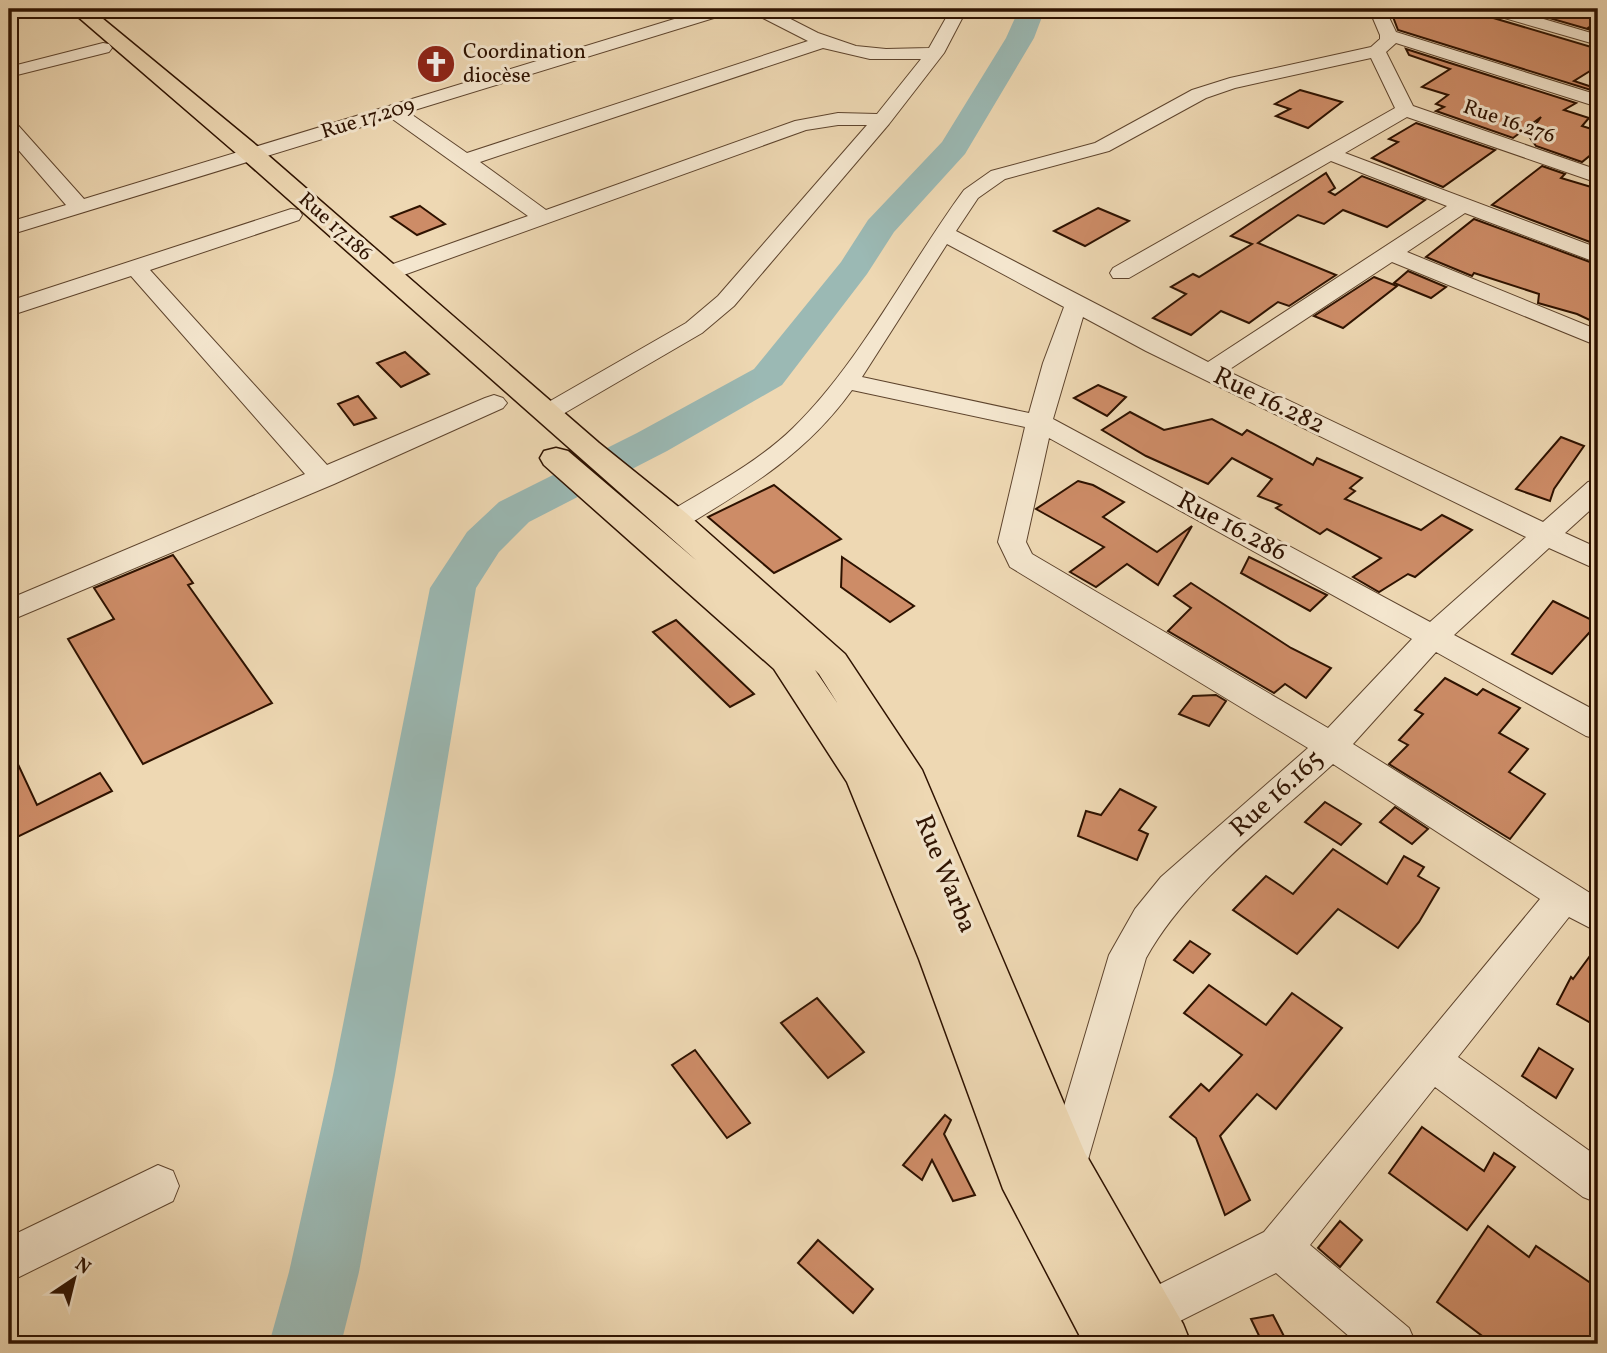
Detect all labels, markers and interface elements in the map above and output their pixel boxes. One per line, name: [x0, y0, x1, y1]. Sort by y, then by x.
place label: Coordination diocèse: [463, 38, 586, 91]
church icon: Coordination diocèse: [415, 43, 457, 85]
street label: Rue 17.209: [318, 91, 418, 147]
street label: Rue 16.276: [1459, 93, 1559, 151]
street label: Rue 17.186: [291, 186, 379, 268]
street label: Rue 16.282: [1207, 358, 1331, 444]
street label: Rue 16.286: [1171, 483, 1293, 571]
street label: Rue 16.165: [1222, 742, 1332, 846]
street label: Rue Warba: [905, 810, 985, 938]
north arrow: [38, 1244, 108, 1314]
text: N: [69, 1252, 96, 1281]

